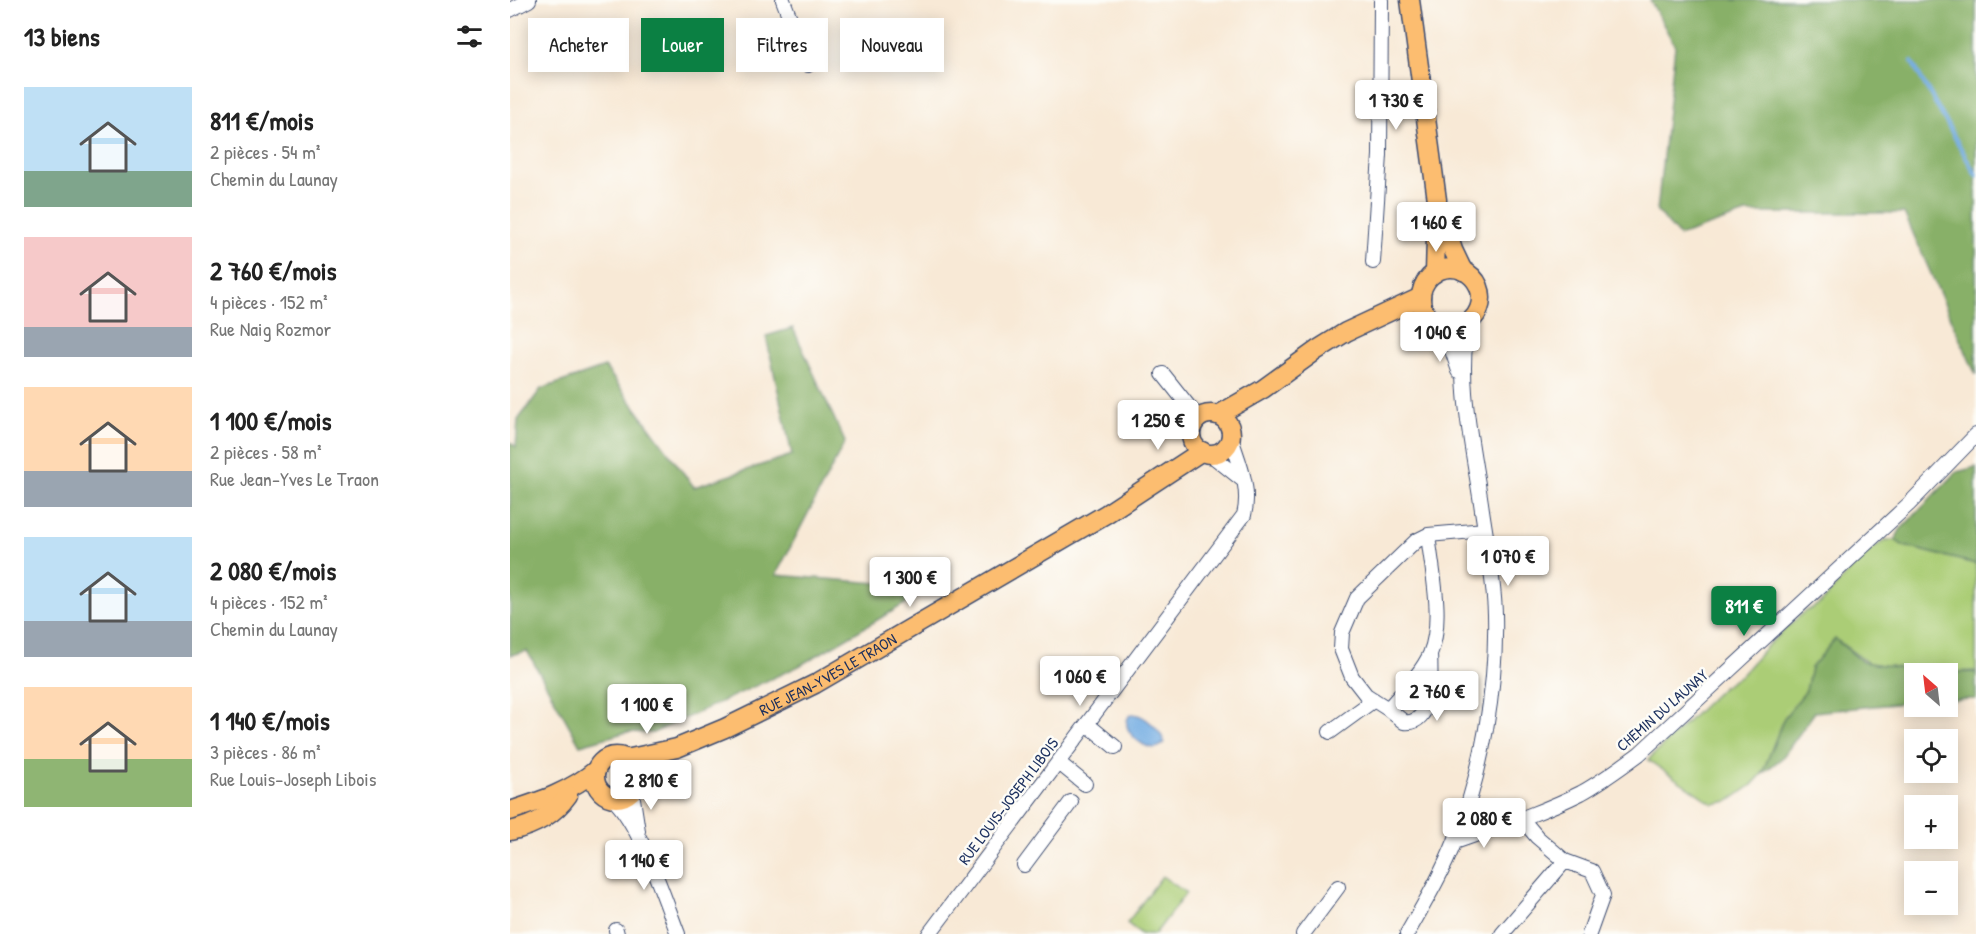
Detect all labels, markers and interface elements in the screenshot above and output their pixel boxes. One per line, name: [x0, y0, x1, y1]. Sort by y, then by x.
chip: Acheter: [528, 18, 629, 72]
chip: Louer: [641, 18, 724, 72]
chip: Filtres: [736, 18, 828, 72]
chip: Nouveau: [840, 18, 944, 72]
text: 13 biens: [24, 19, 100, 54]
icon: filters: [453, 20, 486, 53]
pin: 1 730 €: [1341, 80, 1451, 131]
text: 1 730 €: [1369, 86, 1423, 113]
text: 811 €/mois: [210, 103, 314, 138]
icon: home: [72, 111, 144, 183]
text: 2 pièces · 54 m²: [210, 138, 320, 165]
text: Chemin du Launay: [210, 165, 338, 192]
pin: 1 460 €: [1381, 202, 1491, 253]
text: 1 460 €: [1411, 208, 1461, 235]
text: 2 760 €/mois: [210, 253, 337, 288]
icon: home: [72, 261, 144, 333]
text: 4 pièces · 152 m²: [210, 288, 328, 315]
pin: 1 040 €: [1385, 312, 1495, 363]
text: Rue Naig Rozmor: [210, 315, 331, 342]
text: 1 040 €: [1414, 318, 1466, 345]
pin: 1 250 €: [1103, 400, 1213, 451]
text: 1 100 €/mois: [210, 403, 332, 438]
text: 1 250 €: [1132, 406, 1184, 433]
icon: home: [72, 411, 144, 483]
text: 2 pièces · 58 m²: [210, 438, 322, 465]
text: Rue Jean-Yves Le Traon: [210, 465, 379, 492]
pin: 1 070 €: [1453, 536, 1563, 587]
text: 1 070 €: [1481, 542, 1535, 569]
text: 2 080 €/mois: [210, 553, 336, 588]
pin: 1 300 €: [855, 557, 965, 608]
icon: home: [72, 561, 144, 633]
text: 1 300 €: [884, 563, 936, 590]
pin: 811 €: [1702, 586, 1786, 637]
text: 4 pièces · 152 m²: [210, 588, 328, 615]
text: 811 €: [1725, 592, 1763, 619]
text: Chemin du Launay: [210, 615, 338, 642]
street label: RUE JEAN-YVES LE TRAON: [755, 628, 900, 721]
pin: 1 060 €: [1025, 656, 1135, 707]
text: 1 060 €: [1054, 662, 1106, 689]
north arrow: [1904, 663, 1958, 717]
map controls: [1904, 663, 1958, 915]
street label: CHEMIN DU LAUNAY: [1611, 664, 1713, 756]
pin: 2 760 €: [1382, 671, 1492, 722]
text: 2 760 €: [1409, 677, 1465, 704]
pin: 1 100 €: [592, 684, 702, 735]
text: 1 100 €: [621, 690, 673, 717]
text: 1 140 €/mois: [210, 703, 330, 738]
icon: home: [72, 711, 144, 783]
button: locate: [1904, 729, 1958, 783]
street label: RUE LOUIS-JOSEPH LIBOIS: [953, 732, 1064, 869]
text: 3 pièces · 86 m²: [210, 738, 321, 765]
pin: 2 810 €: [596, 760, 706, 811]
text: Rue Louis-Joseph Libois: [210, 765, 376, 792]
text: 2 810 €: [624, 766, 678, 793]
button: +: [1904, 795, 1958, 849]
pin: 2 080 €: [1429, 798, 1539, 849]
text: 2 080 €: [1457, 804, 1511, 831]
pin: 1 140 €: [589, 840, 699, 891]
text: 1 140 €: [619, 846, 669, 873]
button: −: [1904, 861, 1958, 915]

